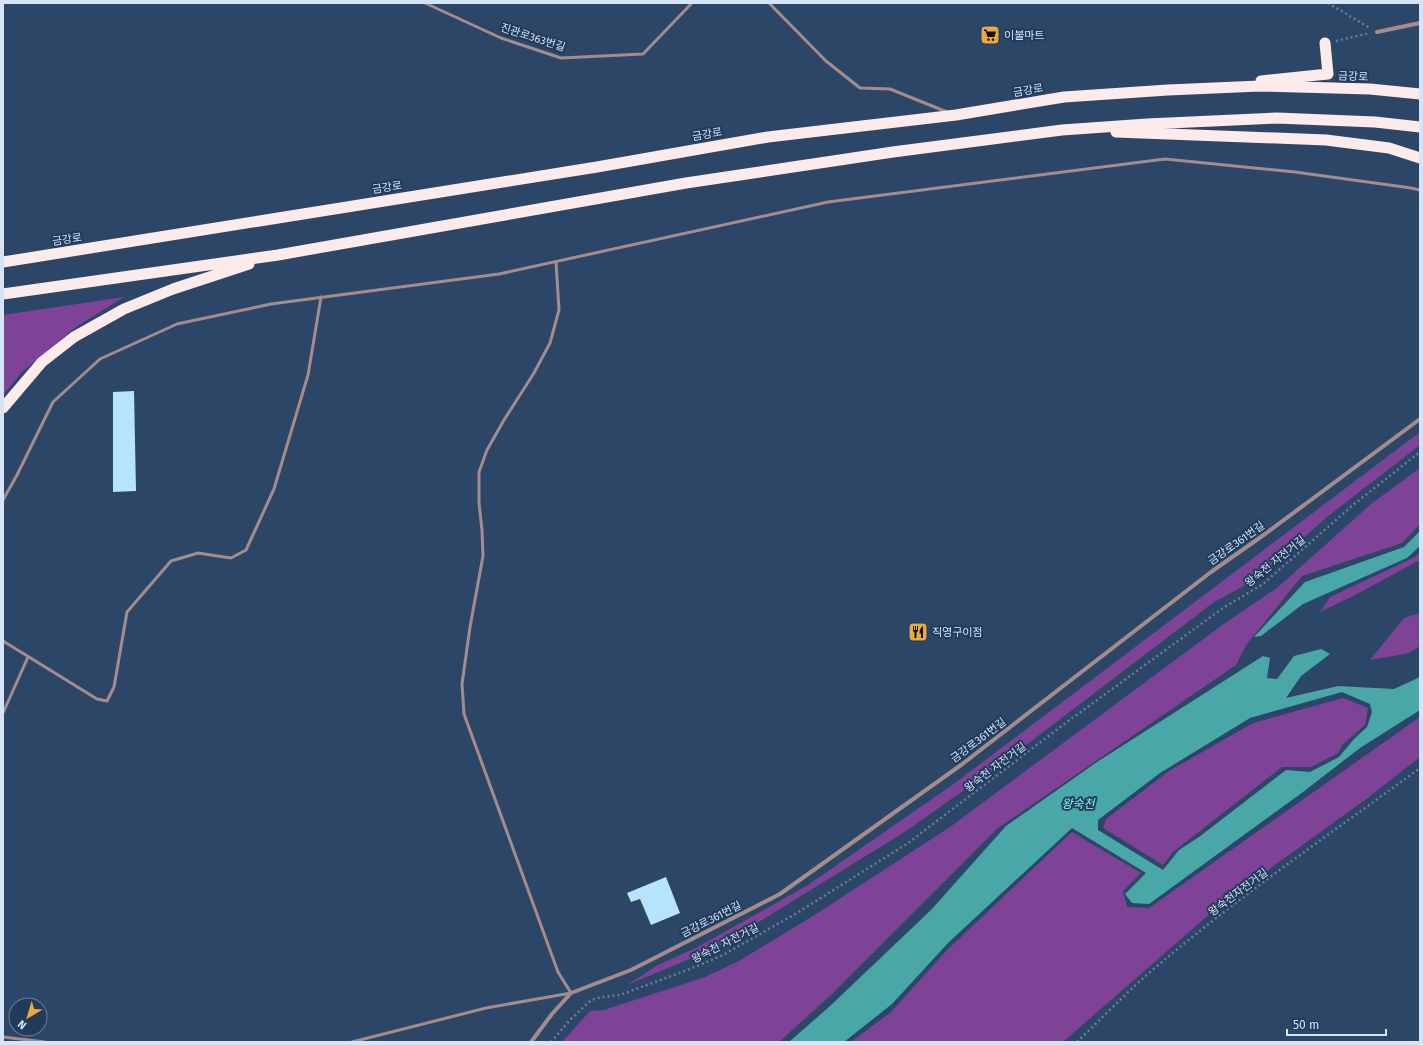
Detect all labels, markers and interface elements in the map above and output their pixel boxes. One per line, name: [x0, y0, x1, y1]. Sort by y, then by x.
street label: 진관로363번길: [499, 21, 567, 54]
supermarket icon: 이불마트: [979, 24, 1001, 46]
place label: 이불마트: [1004, 29, 1044, 42]
street label: 금강로: [1338, 69, 1368, 84]
street label: 금강로: [1012, 81, 1044, 100]
street label: 금강로: [691, 125, 723, 144]
street label: 금강로: [371, 179, 403, 196]
street label: 금강로: [51, 231, 83, 248]
street label: 금강로361번길: [1205, 519, 1267, 568]
street label: 왕숙천 자전거길: [1243, 533, 1308, 590]
restaurant icon: 직영구이점: [907, 621, 929, 643]
place label: 직영구이점: [932, 626, 983, 639]
street label: 금강로361번길: [948, 715, 1009, 766]
street label: 왕숙천 자전거길: [962, 740, 1029, 795]
water label: 왕숙천: [1061, 797, 1097, 811]
street label: 왕숙천자전거길: [1206, 866, 1271, 919]
street label: 금강로361번길: [679, 899, 744, 940]
street label: 왕숙천 자전거길: [689, 921, 761, 966]
north arrow: [8, 997, 48, 1037]
scale bar: [1287, 1011, 1386, 1037]
text: N: [15, 1017, 29, 1032]
text: 50 m: [1293, 1018, 1319, 1032]

